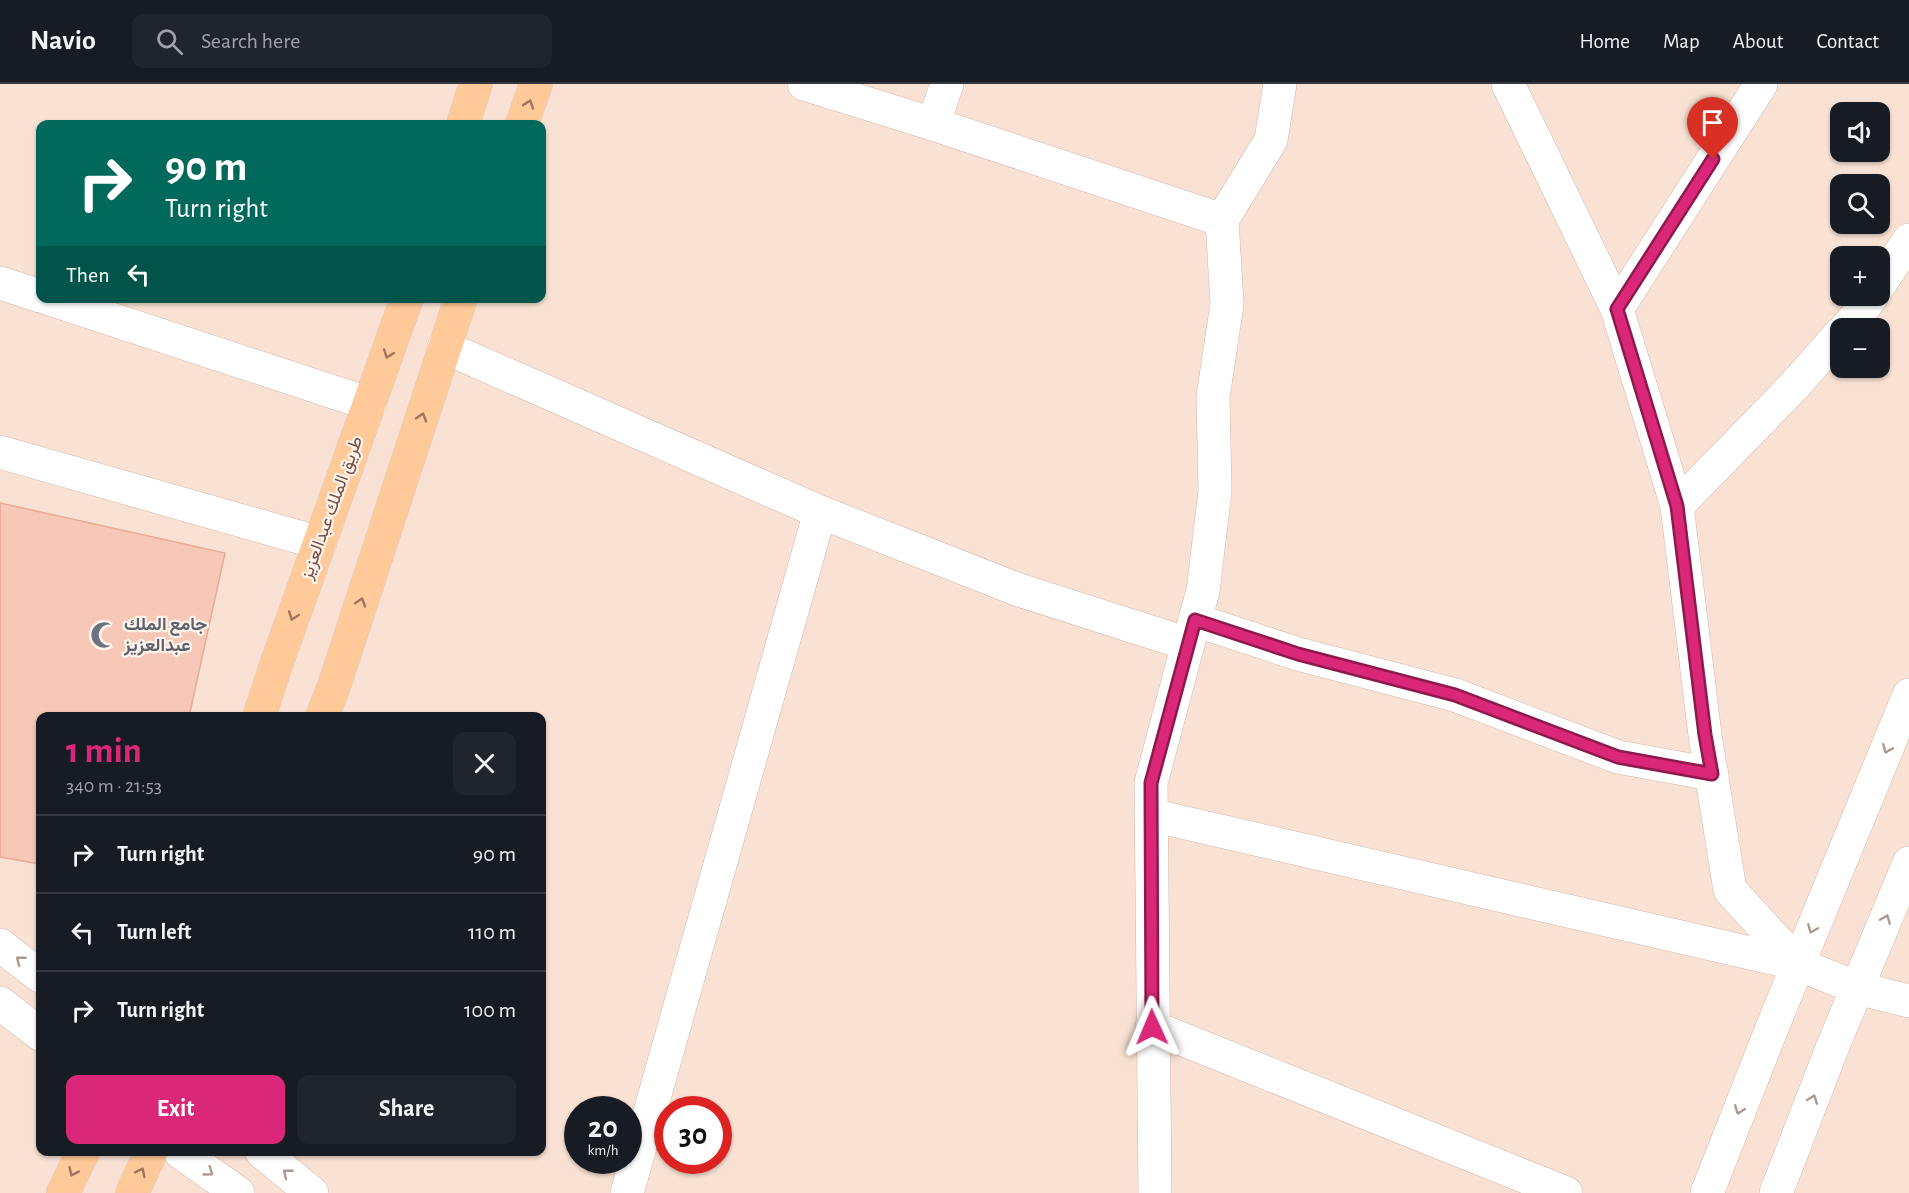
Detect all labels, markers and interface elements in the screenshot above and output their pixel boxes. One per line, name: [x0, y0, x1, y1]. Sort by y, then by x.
search box: [132, 14, 552, 68]
icon: search: [153, 25, 186, 58]
text: Navio: [30, 27, 96, 55]
text: Search here: [201, 30, 300, 52]
text: Home: [1579, 31, 1630, 52]
text: Map: [1663, 31, 1700, 52]
text: About: [1733, 31, 1783, 52]
text: Contact: [1816, 31, 1879, 52]
pin: [1687, 97, 1738, 159]
one-way arrow: [522, 99, 535, 110]
map controls: [1830, 102, 1890, 378]
button: sound: [1830, 102, 1890, 162]
icon: arrive: [1696, 106, 1729, 139]
icon: right: [66, 144, 144, 222]
text: 90 m: [165, 146, 247, 188]
button: search: [1830, 174, 1890, 234]
text: Turn right: [165, 195, 268, 222]
button: +: [1830, 246, 1890, 306]
icon: left: [122, 258, 155, 291]
text: Then: [66, 264, 110, 286]
button: −: [1830, 318, 1890, 378]
one-way arrow: [382, 348, 395, 359]
one-way arrow: [414, 412, 427, 423]
street label: طريق الملك عبدالعزيز: [297, 434, 367, 583]
one-way arrow: [354, 597, 367, 608]
one-way arrow: [288, 610, 301, 621]
place label: جامع الملك عبدالعزيز: [123, 616, 207, 656]
mosque icon: جامع الملك عبدالعزيز: [89, 620, 119, 650]
button: close: [453, 732, 516, 795]
text: 1 min: [66, 733, 142, 769]
one-way arrow: [1882, 743, 1894, 754]
text: 340 m · 21:53: [66, 776, 162, 796]
icon: right: [66, 838, 99, 871]
text: Turn right: [117, 843, 204, 865]
text: 90 m: [473, 843, 516, 865]
one-way arrow: [1879, 914, 1891, 925]
icon: left: [66, 916, 99, 949]
text: Turn left: [117, 921, 191, 943]
text: 110 m: [468, 921, 516, 943]
one-way arrow: [1807, 923, 1819, 934]
one-way arrow: [16, 957, 27, 968]
icon: right: [66, 994, 99, 1027]
position arrow: [1120, 995, 1184, 1059]
text: Turn right: [117, 999, 204, 1021]
text: 100 m: [464, 999, 516, 1021]
button: Exit: [66, 1075, 285, 1144]
button: Share: [297, 1075, 516, 1144]
one-way arrow: [1806, 1095, 1818, 1106]
speed limit sign: 30: [654, 1096, 732, 1174]
one-way arrow: [1734, 1105, 1747, 1115]
text: 20: [588, 1113, 618, 1143]
text: km/h: [588, 1143, 618, 1158]
one-way arrow: [202, 1165, 213, 1176]
one-way arrow: [68, 1166, 80, 1177]
one-way arrow: [134, 1168, 146, 1179]
one-way arrow: [283, 1169, 294, 1180]

